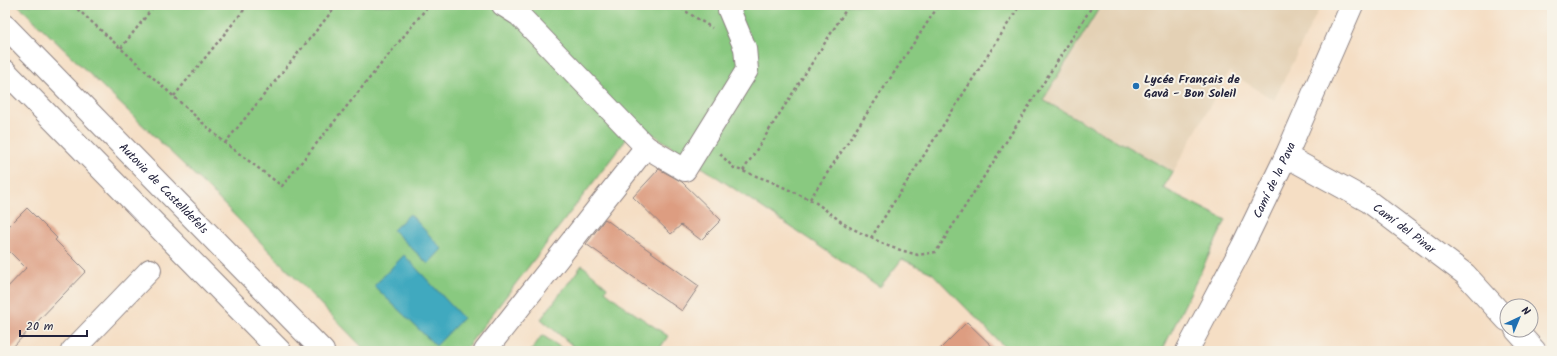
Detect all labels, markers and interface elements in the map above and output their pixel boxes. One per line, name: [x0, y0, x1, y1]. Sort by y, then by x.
place label: Lycée Français de Gavà - Bon Soleil: [1144, 70, 1240, 103]
marker: Lycée Français de Gavà - Bon Soleil: [1131, 81, 1141, 91]
street label: Autovia de Castelldefels: [114, 139, 213, 239]
street label: Camí de la Pava: [1248, 139, 1301, 222]
street label: Camí del Pinar: [1368, 199, 1440, 259]
north arrow: [1499, 298, 1539, 338]
text: N: [1516, 303, 1534, 320]
scale bar: [20, 312, 87, 338]
text: 20 m: [26, 317, 54, 336]

